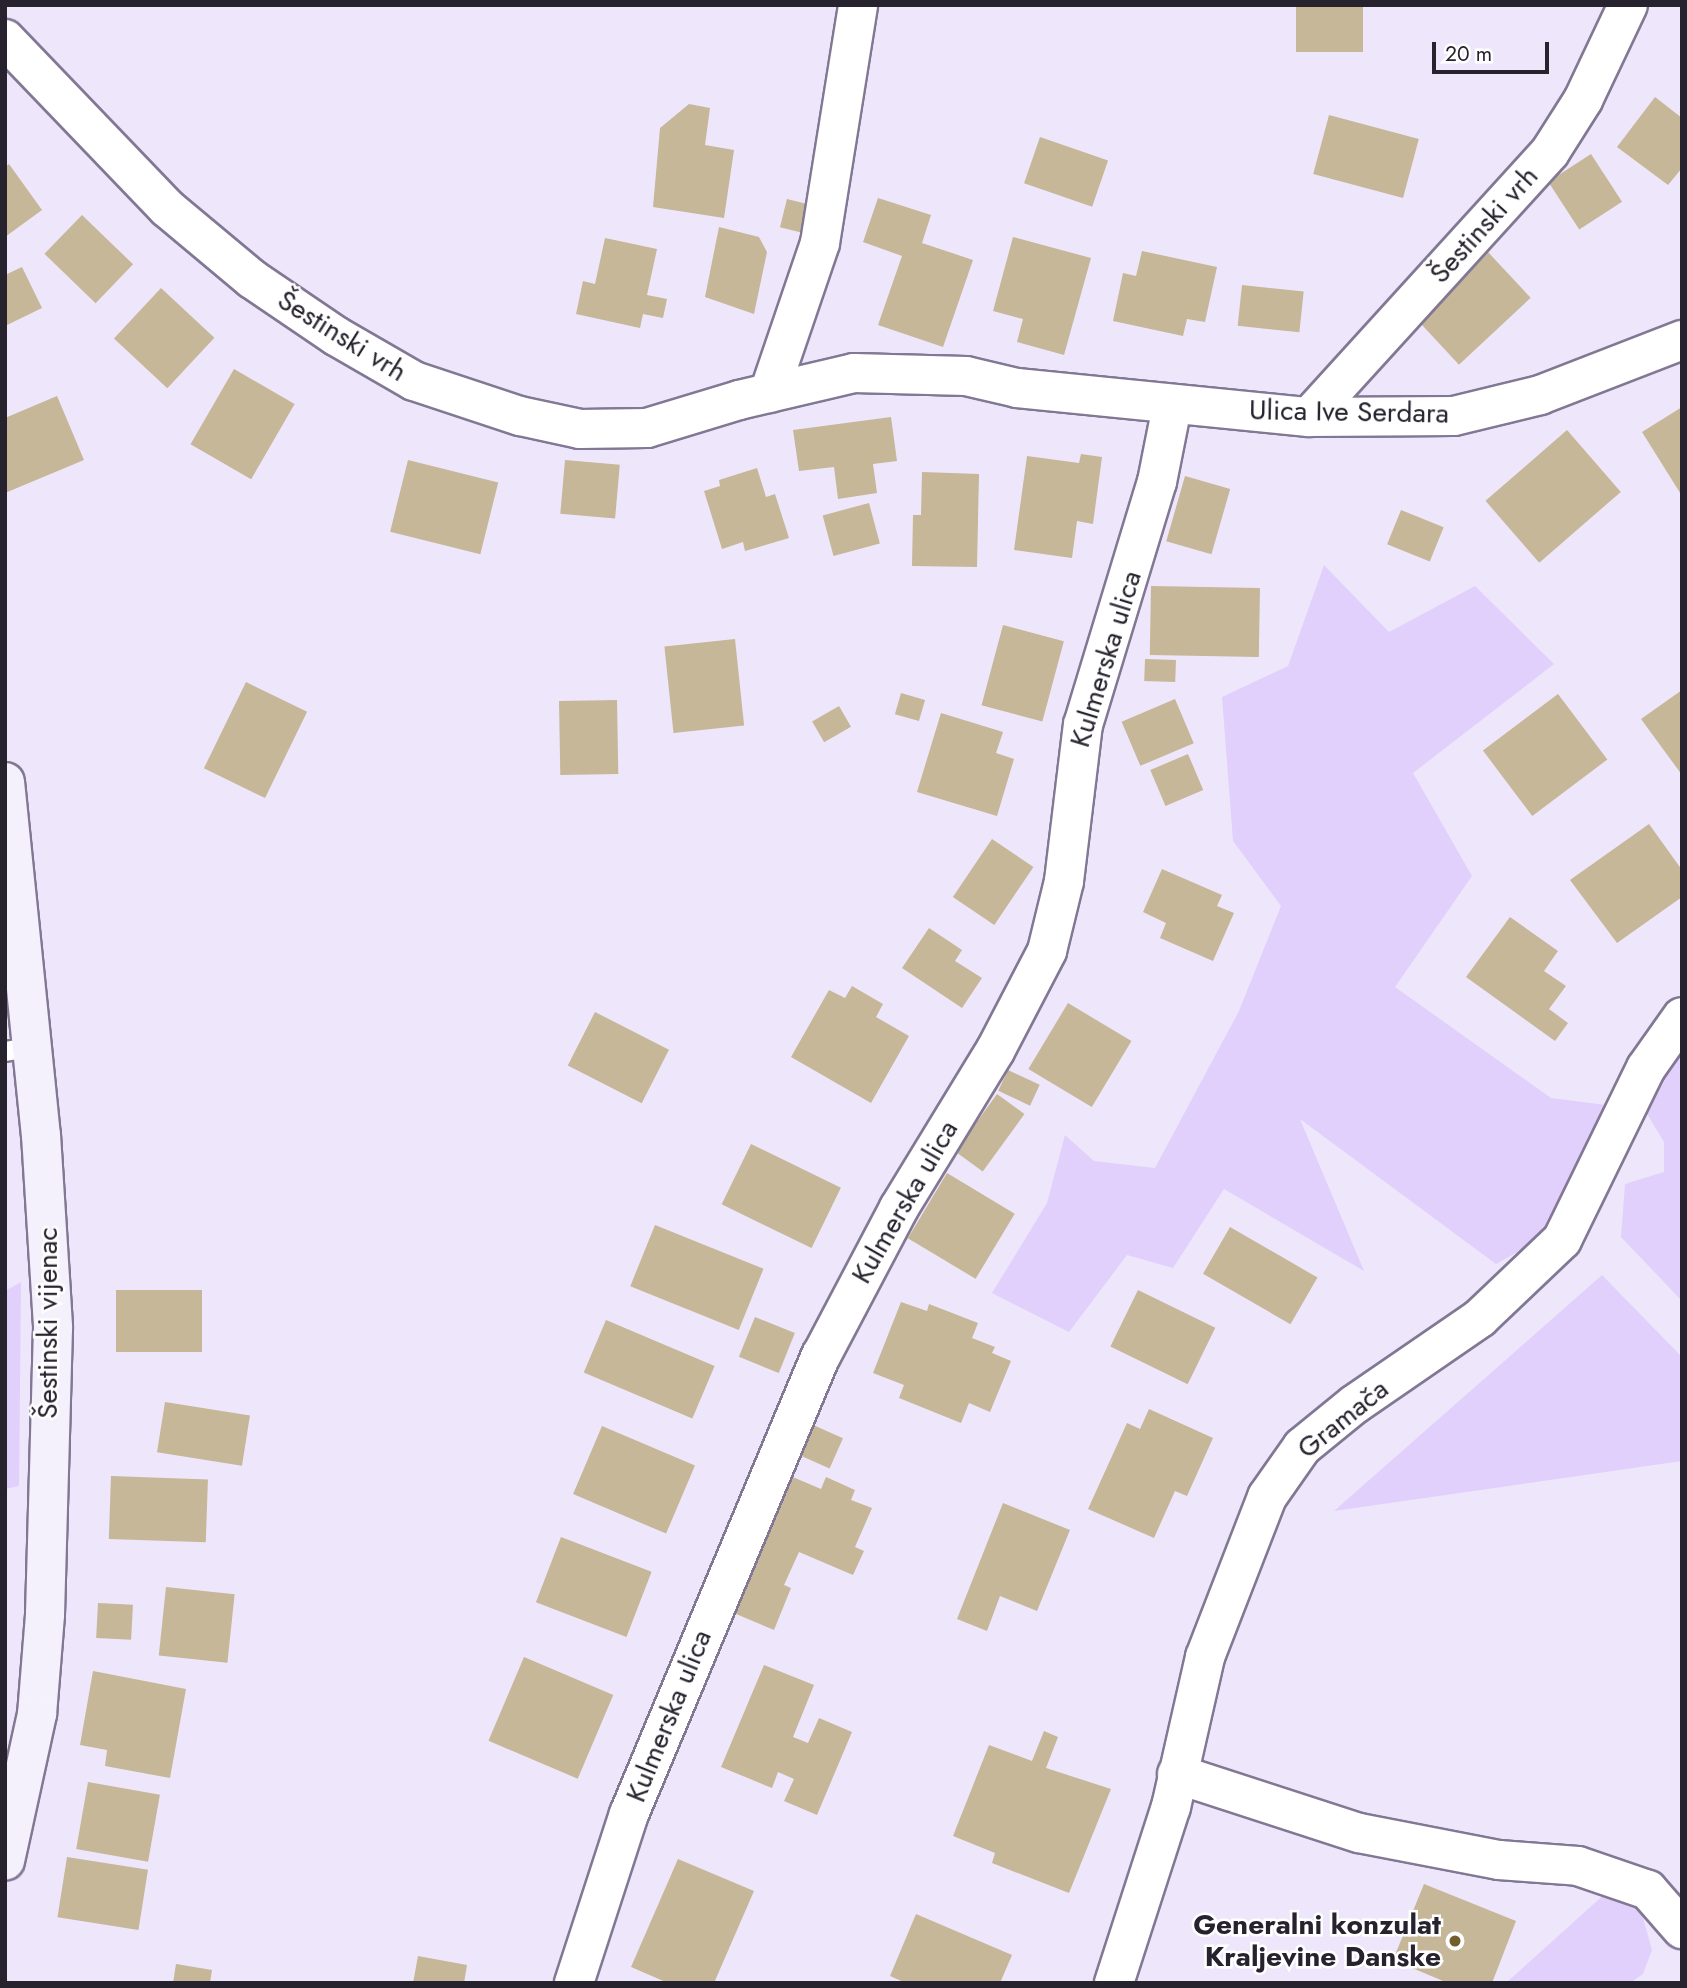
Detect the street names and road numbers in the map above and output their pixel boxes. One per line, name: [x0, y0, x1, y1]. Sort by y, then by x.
street label: Šestinski vrh: [1423, 160, 1545, 290]
street label: Šestinski vrh: [271, 283, 413, 389]
street label: Ulica Ive Serdara: [1249, 393, 1449, 431]
street label: Kulmerska ulica: [1063, 567, 1149, 751]
street label: Kulmerska ulica: [845, 1114, 965, 1290]
street label: Šestinski vijenac: [31, 1227, 65, 1419]
street label: Gramača: [1291, 1372, 1395, 1466]
street label: Kulmerska ulica: [619, 1625, 719, 1807]

